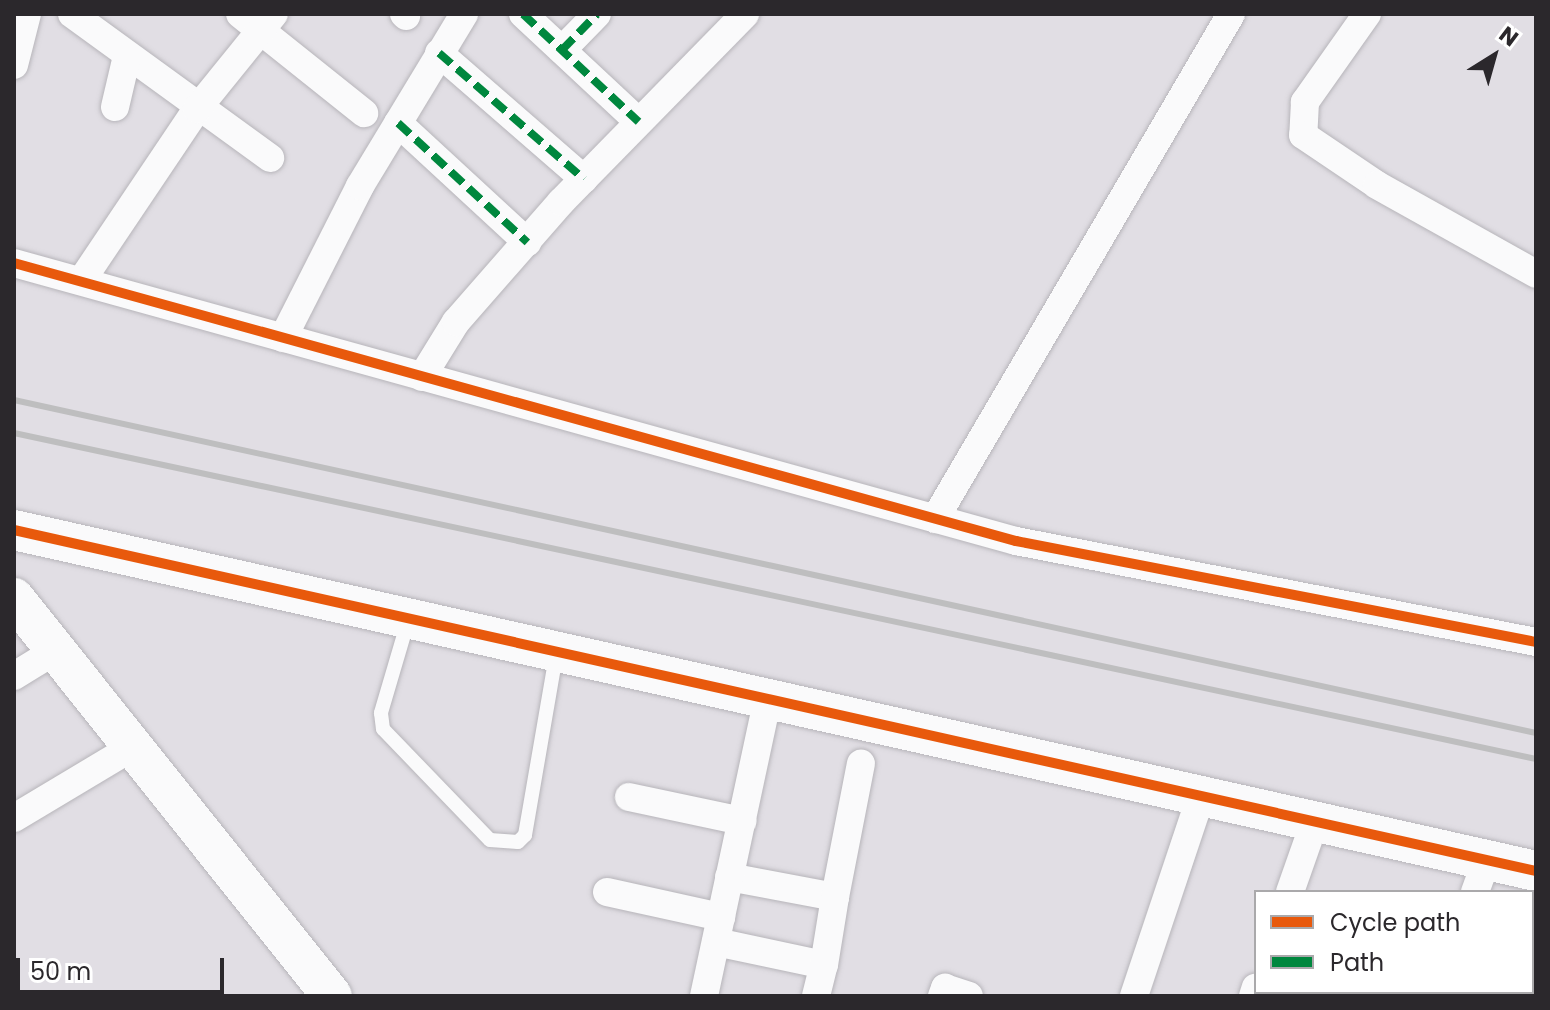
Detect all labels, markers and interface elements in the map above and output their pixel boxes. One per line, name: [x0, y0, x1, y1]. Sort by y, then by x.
north arrow: [1454, 16, 1534, 96]
text: N: [1493, 19, 1525, 54]
legend: [1254, 890, 1534, 994]
text: Cycle path: [1330, 906, 1460, 939]
scale bar: [20, 942, 228, 992]
text: Path: [1330, 946, 1384, 979]
text: 50 m: [30, 955, 91, 988]

